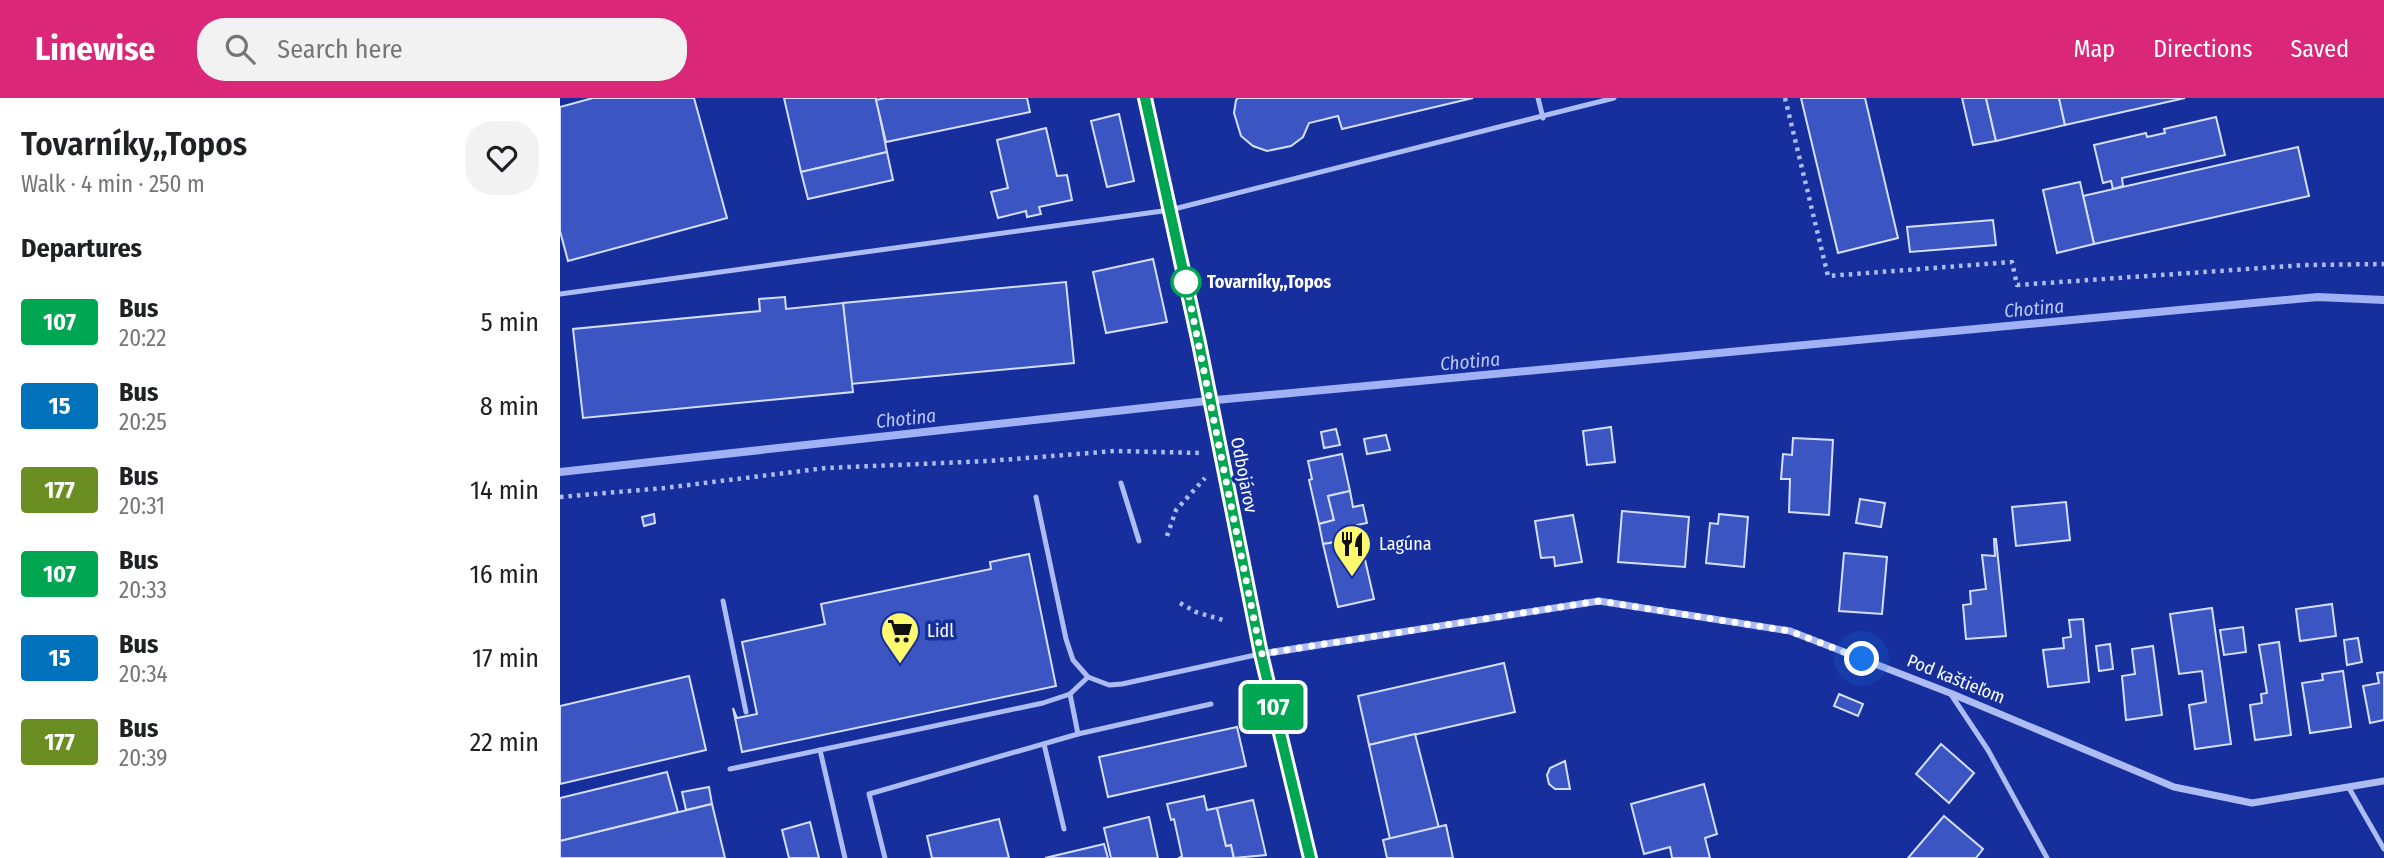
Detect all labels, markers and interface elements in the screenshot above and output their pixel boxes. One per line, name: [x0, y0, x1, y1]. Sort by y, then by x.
search box: [197, 18, 687, 81]
text: Linewise: [35, 29, 155, 69]
icon: search: [221, 30, 259, 68]
text: Search here: [277, 34, 403, 65]
text: Map: [2074, 35, 2115, 63]
text: Directions: [2153, 35, 2252, 63]
text: Saved: [2290, 35, 2349, 63]
button: heart: [465, 121, 539, 195]
text: Tovarníky,,Topos: [21, 124, 247, 164]
text: Walk · 4 min · 250 m: [21, 170, 205, 198]
text: Departures: [21, 233, 142, 264]
marker: Tovarníky,,Topos: [1171, 267, 1201, 297]
place label: Tovarníky,,Topos: [1207, 271, 1331, 293]
text: Bus: [119, 293, 158, 324]
water label: Chotina: [2003, 294, 2065, 323]
text: 5 min: [481, 307, 539, 338]
text: 107: [43, 308, 76, 336]
text: 20:22: [119, 324, 166, 352]
water label: Chotina: [1439, 347, 1501, 376]
text: Bus: [119, 377, 158, 408]
text: 8 min: [480, 391, 539, 422]
text: 15: [49, 392, 70, 420]
water label: Chotina: [875, 404, 937, 433]
text: 20:25: [119, 408, 167, 436]
street label: Odbojárov: [1226, 435, 1262, 515]
text: Bus: [119, 461, 158, 492]
text: 14 min: [470, 475, 539, 506]
text: 177: [44, 476, 75, 504]
text: 20:31: [119, 492, 165, 520]
restaurant icon: Lagúna: [1331, 523, 1373, 578]
place label: Lagúna: [1379, 533, 1432, 555]
text: Bus: [119, 545, 158, 576]
text: 16 min: [470, 559, 539, 590]
text: 107: [43, 560, 76, 588]
text: 20:33: [119, 576, 167, 604]
supermarket icon: Lidl: [879, 610, 921, 665]
place label: Lidl: [927, 620, 954, 642]
text: Bus: [119, 629, 158, 660]
your location: [1844, 641, 1879, 676]
text: 17 min: [472, 643, 539, 674]
text: 15: [49, 644, 70, 672]
street label: Pod kaštieľom: [1904, 649, 2008, 709]
text: 20:34: [119, 660, 168, 688]
line badge: 107: [1233, 684, 1313, 730]
text: 107: [1256, 693, 1290, 721]
text: Bus: [119, 713, 158, 744]
text: 22 min: [470, 727, 539, 758]
text: 177: [44, 728, 75, 756]
text: 20:39: [119, 744, 168, 772]

